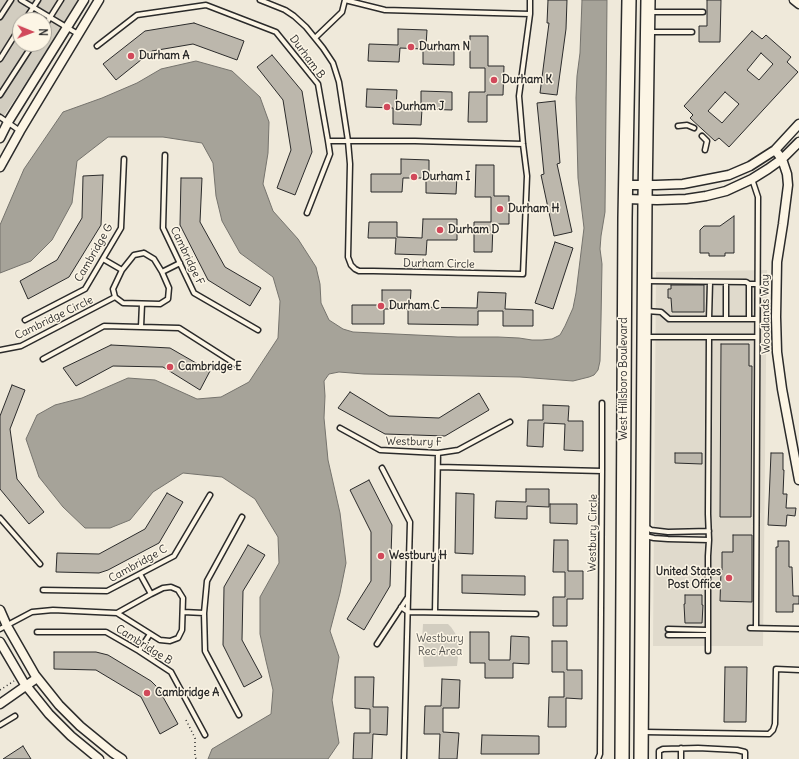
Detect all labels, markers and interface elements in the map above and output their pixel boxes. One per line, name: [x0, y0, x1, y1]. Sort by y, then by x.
north arrow: [12, 12, 52, 52]
text: N: [36, 28, 50, 36]
street label: Durham B: [286, 33, 328, 81]
place label: Durham N: [419, 40, 470, 54]
marker: Durham N: [406, 42, 416, 52]
place label: Durham A: [139, 49, 190, 63]
marker: Durham A: [126, 51, 136, 61]
place label: Durham K: [502, 73, 552, 87]
marker: Durham K: [489, 75, 499, 85]
place label: Durham J: [395, 100, 444, 114]
marker: Durham J: [382, 102, 392, 112]
place label: Durham I: [422, 170, 470, 184]
marker: Durham I: [409, 172, 419, 182]
place label: Durham H: [508, 202, 560, 216]
marker: Durham H: [495, 204, 505, 214]
street label: Cambridge G: [72, 221, 116, 285]
place label: Durham D: [448, 223, 499, 237]
street label: Cambridge F: [167, 225, 207, 287]
marker: Durham D: [435, 225, 445, 235]
street label: Durham Circle: [403, 257, 475, 271]
street label: Woodlands Way: [759, 274, 773, 354]
street label: Cambridge Circle: [13, 293, 95, 343]
place label: Durham C: [389, 299, 440, 313]
marker: Durham C: [376, 301, 386, 311]
street label: West Hillsboro Boulevard: [617, 317, 631, 441]
place label: Cambridge E: [178, 360, 242, 374]
marker: Cambridge E: [165, 362, 175, 372]
street label: Westbury F: [386, 435, 442, 449]
street label: Westbury Circle: [586, 494, 600, 572]
street label: Cambridge C: [107, 543, 169, 585]
place label: Westbury H: [389, 549, 447, 563]
marker: Westbury H: [376, 551, 386, 561]
place label: United States Post Office: [656, 565, 721, 591]
marker: United States Post Office: [724, 573, 734, 583]
street label: Cambridge B: [113, 622, 175, 668]
park label: Westbury Rec Area: [416, 632, 464, 658]
place label: Cambridge A: [155, 686, 219, 700]
marker: Cambridge A: [142, 688, 152, 698]

